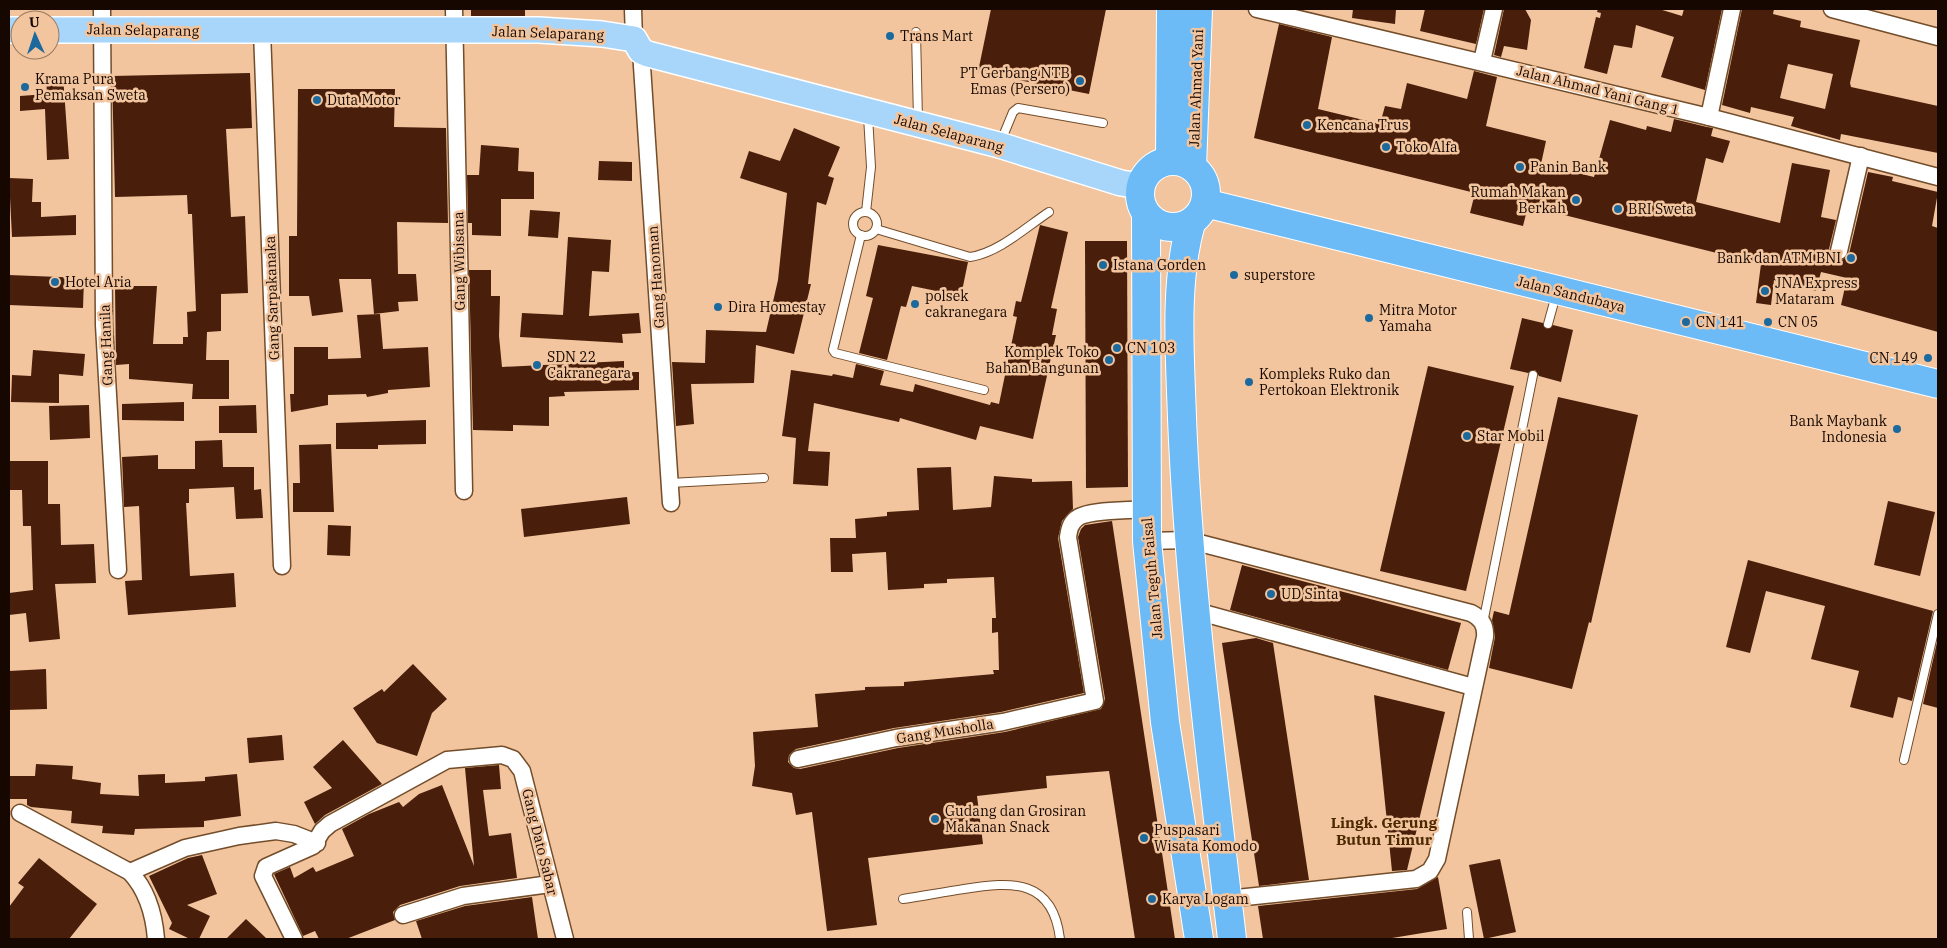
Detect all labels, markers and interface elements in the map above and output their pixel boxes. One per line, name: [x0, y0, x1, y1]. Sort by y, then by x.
north arrow: [10, 10, 60, 60]
text: U: [28, 13, 40, 31]
street label: Jalan Selaparang: [87, 20, 200, 40]
street label: Jalan Selaparang: [492, 22, 605, 44]
place label: Trans Mart: [900, 27, 973, 45]
street label: Jalan Ahmad Yani: [1185, 29, 1207, 147]
marker: Trans Mart: [884, 30, 896, 42]
street label: Jalan Ahmad Yani Gang 1: [1515, 61, 1681, 119]
place label: PT Gerbang NTB Emas (Persero): [960, 64, 1070, 98]
place label: Krama Pura Pemaksan Sweta: [35, 70, 146, 104]
marker: PT Gerbang NTB Emas (Persero): [1074, 75, 1086, 87]
marker: Krama Pura Pemaksan Sweta: [19, 81, 31, 93]
place label: Duta Motor: [327, 91, 401, 109]
marker: Duta Motor: [311, 94, 323, 106]
street label: Jalan Selaparang: [892, 110, 1006, 156]
place label: Kencana Trus: [1317, 116, 1409, 134]
marker: Kencana Trus: [1301, 119, 1313, 131]
place label: Toko Alfa: [1396, 138, 1458, 156]
marker: Toko Alfa: [1380, 141, 1392, 153]
place label: Panin Bank: [1530, 158, 1607, 176]
marker: Panin Bank: [1514, 161, 1526, 173]
place label: Rumah Makan Berkah: [1470, 183, 1566, 217]
marker: Rumah Makan Berkah: [1570, 194, 1582, 206]
place label: BRI Sweta: [1628, 200, 1694, 218]
marker: BRI Sweta: [1612, 203, 1624, 215]
street label: Gang Wibisana: [449, 211, 469, 311]
street label: Gang Hanoman: [643, 225, 669, 329]
street label: Gang Sarpakanaka: [261, 235, 283, 360]
place label: Bank dan ATM BNI: [1717, 249, 1841, 267]
marker: Bank dan ATM BNI: [1845, 252, 1857, 264]
place label: Istana Gorden: [1113, 256, 1206, 274]
marker: Istana Gorden: [1097, 259, 1109, 271]
place label: superstore: [1244, 266, 1315, 284]
marker: superstore: [1228, 269, 1240, 281]
street label: Jalan Sandubaya: [1515, 272, 1627, 316]
place label: Hotel Aria: [65, 273, 132, 291]
place label: JNA Express Mataram: [1775, 274, 1858, 308]
marker: Hotel Aria: [49, 276, 61, 288]
marker: JNA Express Mataram: [1759, 285, 1771, 297]
place label: polsek cakranegara: [925, 287, 1008, 321]
place label: Dira Homestay: [728, 298, 826, 316]
marker: polsek cakranegara: [909, 298, 921, 310]
marker: Dira Homestay: [712, 301, 724, 313]
place label: Mitra Motor Yamaha: [1379, 301, 1458, 335]
street label: Gang Hanila: [96, 304, 116, 386]
marker: Mitra Motor Yamaha: [1363, 312, 1375, 324]
place label: CN 141: [1696, 313, 1744, 331]
place label: CN 05: [1778, 313, 1818, 331]
marker: CN 141: [1680, 316, 1692, 328]
marker: CN 05: [1762, 316, 1774, 328]
place label: CN 103: [1127, 339, 1175, 357]
marker: CN 103: [1111, 342, 1123, 354]
place label: Komplek Toko Bahan Bangunan: [986, 343, 1099, 377]
place label: SDN 22 Cakranegara: [547, 348, 631, 382]
place label: CN 149: [1870, 349, 1918, 367]
marker: CN 149: [1922, 352, 1934, 364]
marker: Komplek Toko Bahan Bangunan: [1103, 354, 1115, 366]
marker: SDN 22 Cakranegara: [531, 359, 543, 371]
place label: Kompleks Ruko dan Pertokoan Elektronik: [1259, 365, 1400, 399]
marker: Kompleks Ruko dan Pertokoan Elektronik: [1243, 376, 1255, 388]
place label: Bank Maybank Indonesia: [1789, 412, 1888, 446]
marker: Bank Maybank Indonesia: [1891, 423, 1903, 435]
place label: Star Mobil: [1477, 427, 1544, 445]
marker: Star Mobil: [1461, 430, 1473, 442]
street label: Jalan Teguh Faisal: [1138, 517, 1166, 639]
place label: UD Sinta: [1281, 585, 1339, 603]
marker: UD Sinta: [1265, 588, 1277, 600]
street label: Gang Musholla: [895, 714, 995, 748]
street label: Gang Dato Sabar: [518, 787, 562, 898]
place label: Gudang dan Grosiran Makanan Snack: [945, 802, 1086, 836]
marker: Gudang dan Grosiran Makanan Snack: [929, 813, 941, 825]
district label: Lingk. Gerung Butun Timur: [1331, 813, 1438, 849]
place label: Puspasari Wisata Komodo: [1154, 821, 1257, 855]
marker: Puspasari Wisata Komodo: [1138, 832, 1150, 844]
place label: Karya Logam: [1162, 890, 1249, 908]
marker: Karya Logam: [1146, 893, 1158, 905]

